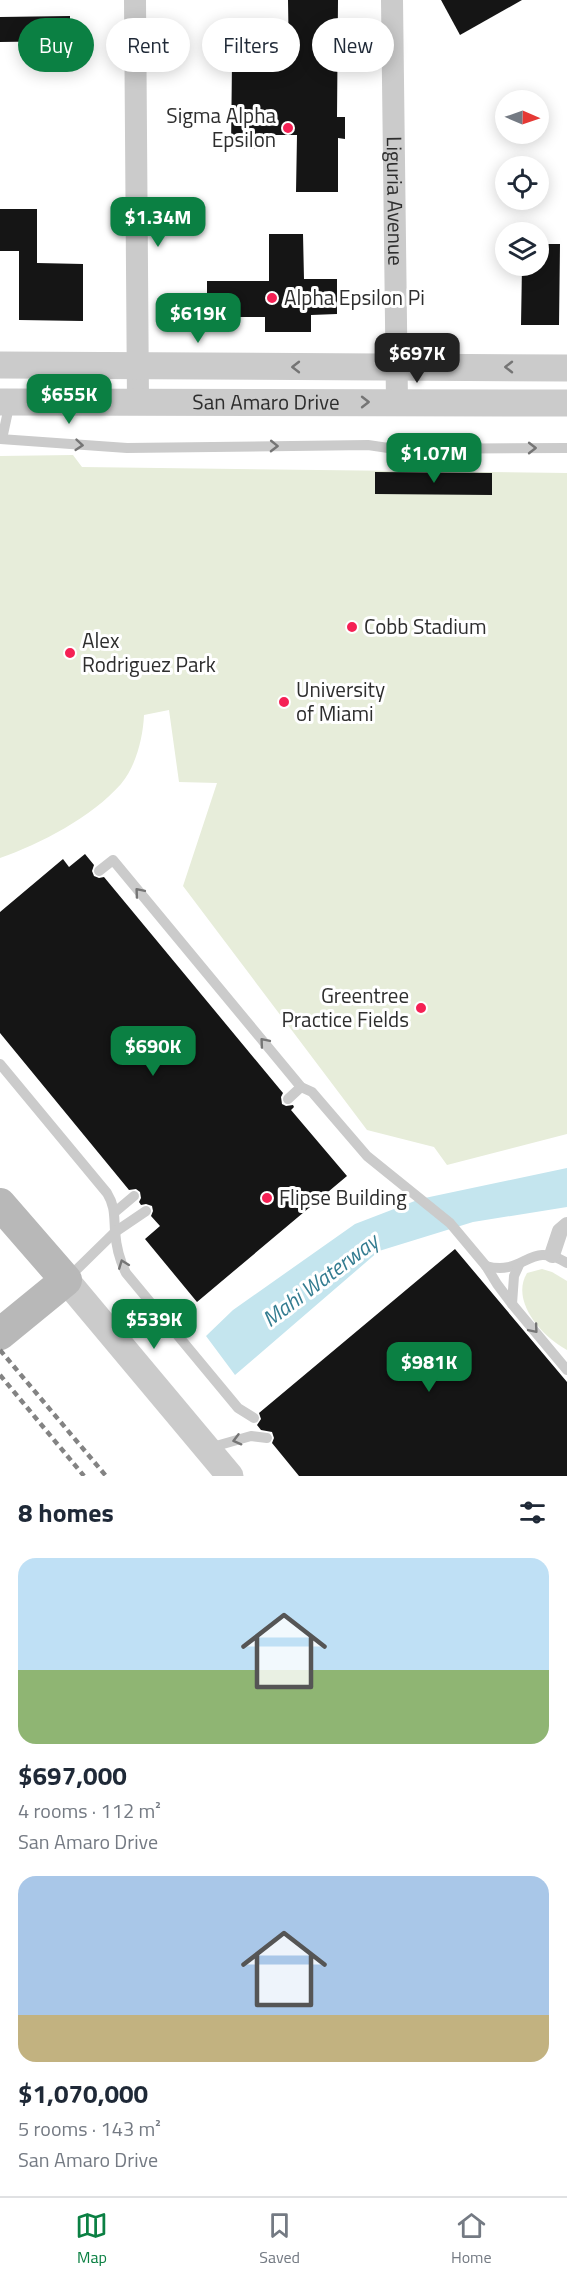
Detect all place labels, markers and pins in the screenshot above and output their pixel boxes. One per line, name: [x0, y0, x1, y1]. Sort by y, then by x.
place label: Sigma Alpha Epsilon: [166, 99, 276, 155]
marker: Sigma Alpha Epsilon: [281, 121, 295, 135]
pin: $1.34M: [109, 197, 207, 248]
place label: Alpha Epsilon Pi: [284, 281, 425, 313]
marker: Alpha Epsilon Pi: [265, 291, 279, 305]
pin: $619K: [156, 293, 240, 344]
pin: $697K: [375, 333, 459, 384]
pin: $655K: [27, 374, 111, 425]
pin: $1.07M: [385, 433, 483, 484]
place label: Cobb Stadium: [364, 610, 487, 642]
marker: Cobb Stadium: [345, 620, 359, 634]
place label: Alex Rodriguez Park: [82, 624, 216, 680]
marker: Alex Rodriguez Park: [63, 646, 77, 660]
place label: University of Miami: [296, 673, 385, 729]
marker: University of Miami: [277, 695, 291, 709]
place label: Greentree Practice Fields: [281, 979, 409, 1035]
marker: Greentree Practice Fields: [414, 1001, 428, 1015]
pin: $690K: [111, 1026, 195, 1077]
place label: Flipse Building: [279, 1181, 407, 1213]
marker: Flipse Building: [260, 1191, 274, 1205]
pin: $539K: [112, 1299, 196, 1350]
pin: $981K: [387, 1342, 471, 1393]

